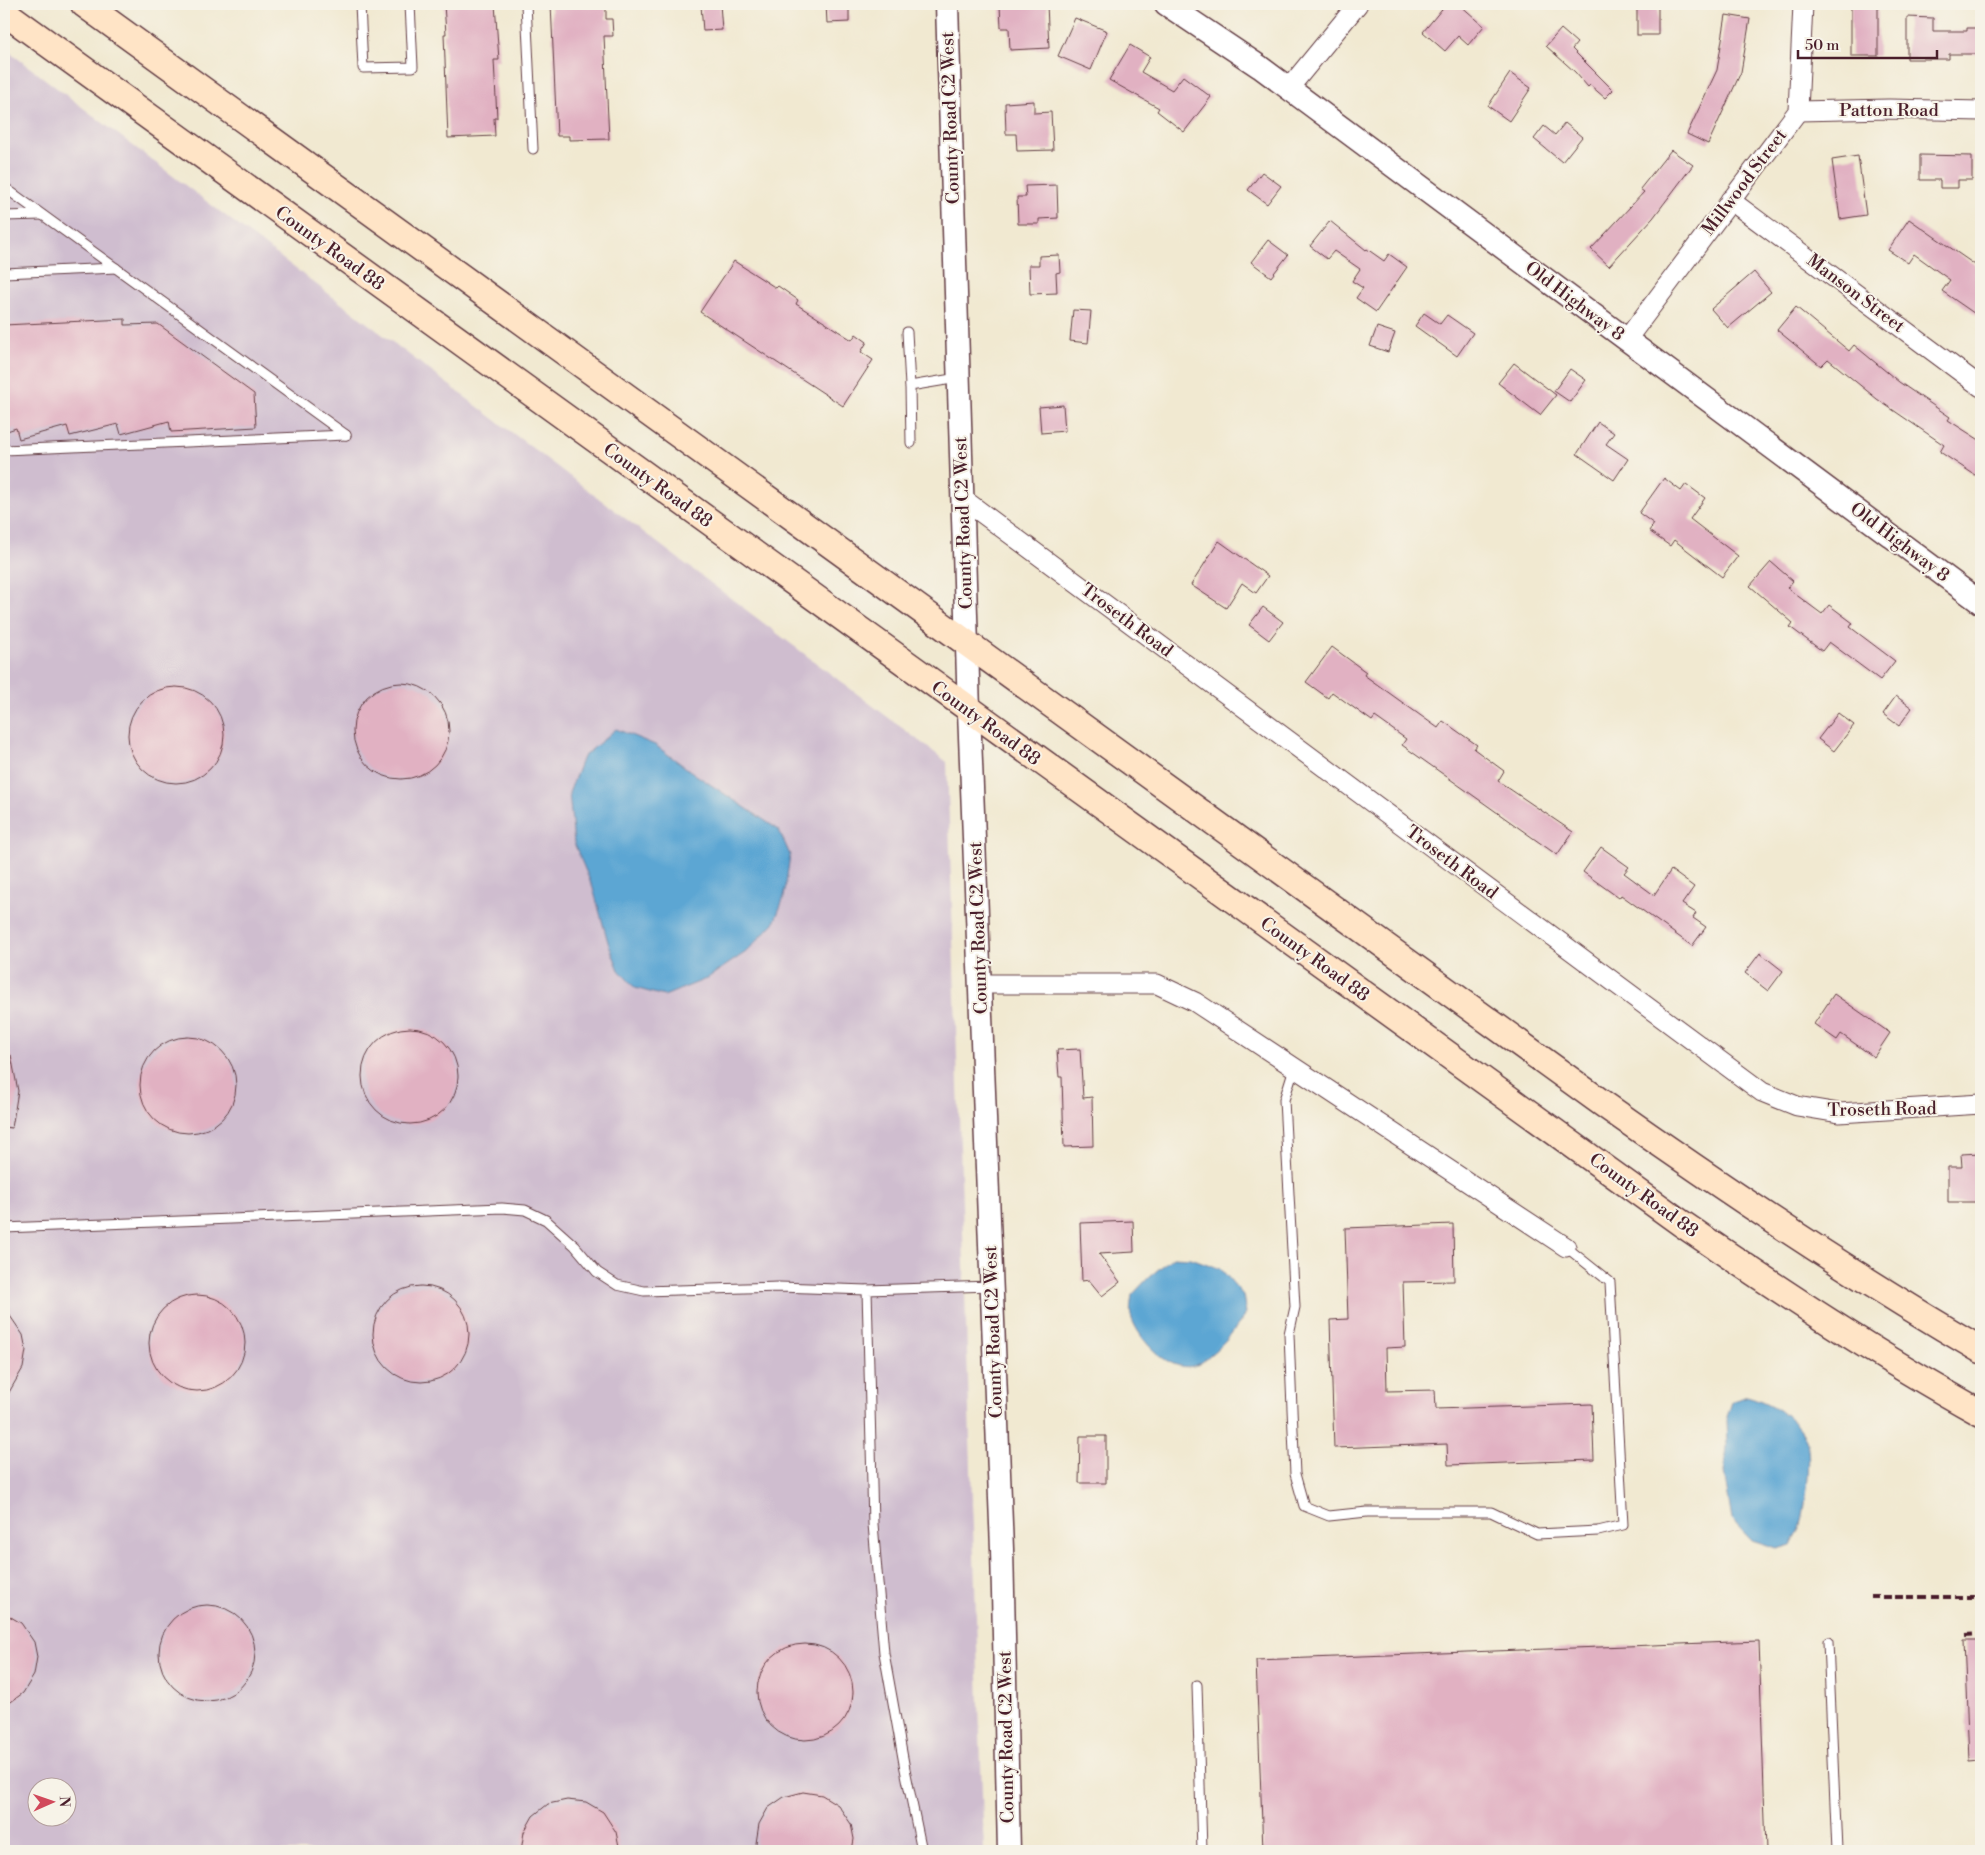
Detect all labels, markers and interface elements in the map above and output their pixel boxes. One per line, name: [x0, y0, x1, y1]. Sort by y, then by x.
scale bar: [1798, 28, 1936, 60]
street label: County Road C2 West: [936, 31, 965, 205]
text: 50 m: [1805, 36, 1839, 55]
street label: Patton Road: [1839, 99, 1939, 122]
street label: Millwood Street: [1697, 124, 1792, 240]
street label: County Road 88: [270, 201, 389, 296]
street label: Manson Street: [1802, 249, 1910, 338]
street label: Old Highway 8: [1520, 257, 1629, 346]
street label: County Road C2 West: [949, 436, 978, 610]
street label: County Road 88: [598, 438, 717, 533]
street label: Old Highway 8: [1845, 498, 1954, 587]
street label: Troseth Road: [1076, 578, 1178, 663]
street label: County Road 88: [926, 676, 1045, 771]
street label: Troseth Road: [1401, 820, 1503, 905]
street label: County Road C2 West: [964, 841, 993, 1015]
street label: County Road 88: [1255, 912, 1374, 1007]
street label: Troseth Road: [1827, 1097, 1938, 1122]
street label: County Road 88: [1584, 1148, 1703, 1243]
street label: County Road C2 West: [979, 1245, 1008, 1419]
street label: County Road C2 West: [993, 1650, 1020, 1824]
north arrow: [28, 1778, 78, 1828]
text: N: [55, 1796, 73, 1807]

